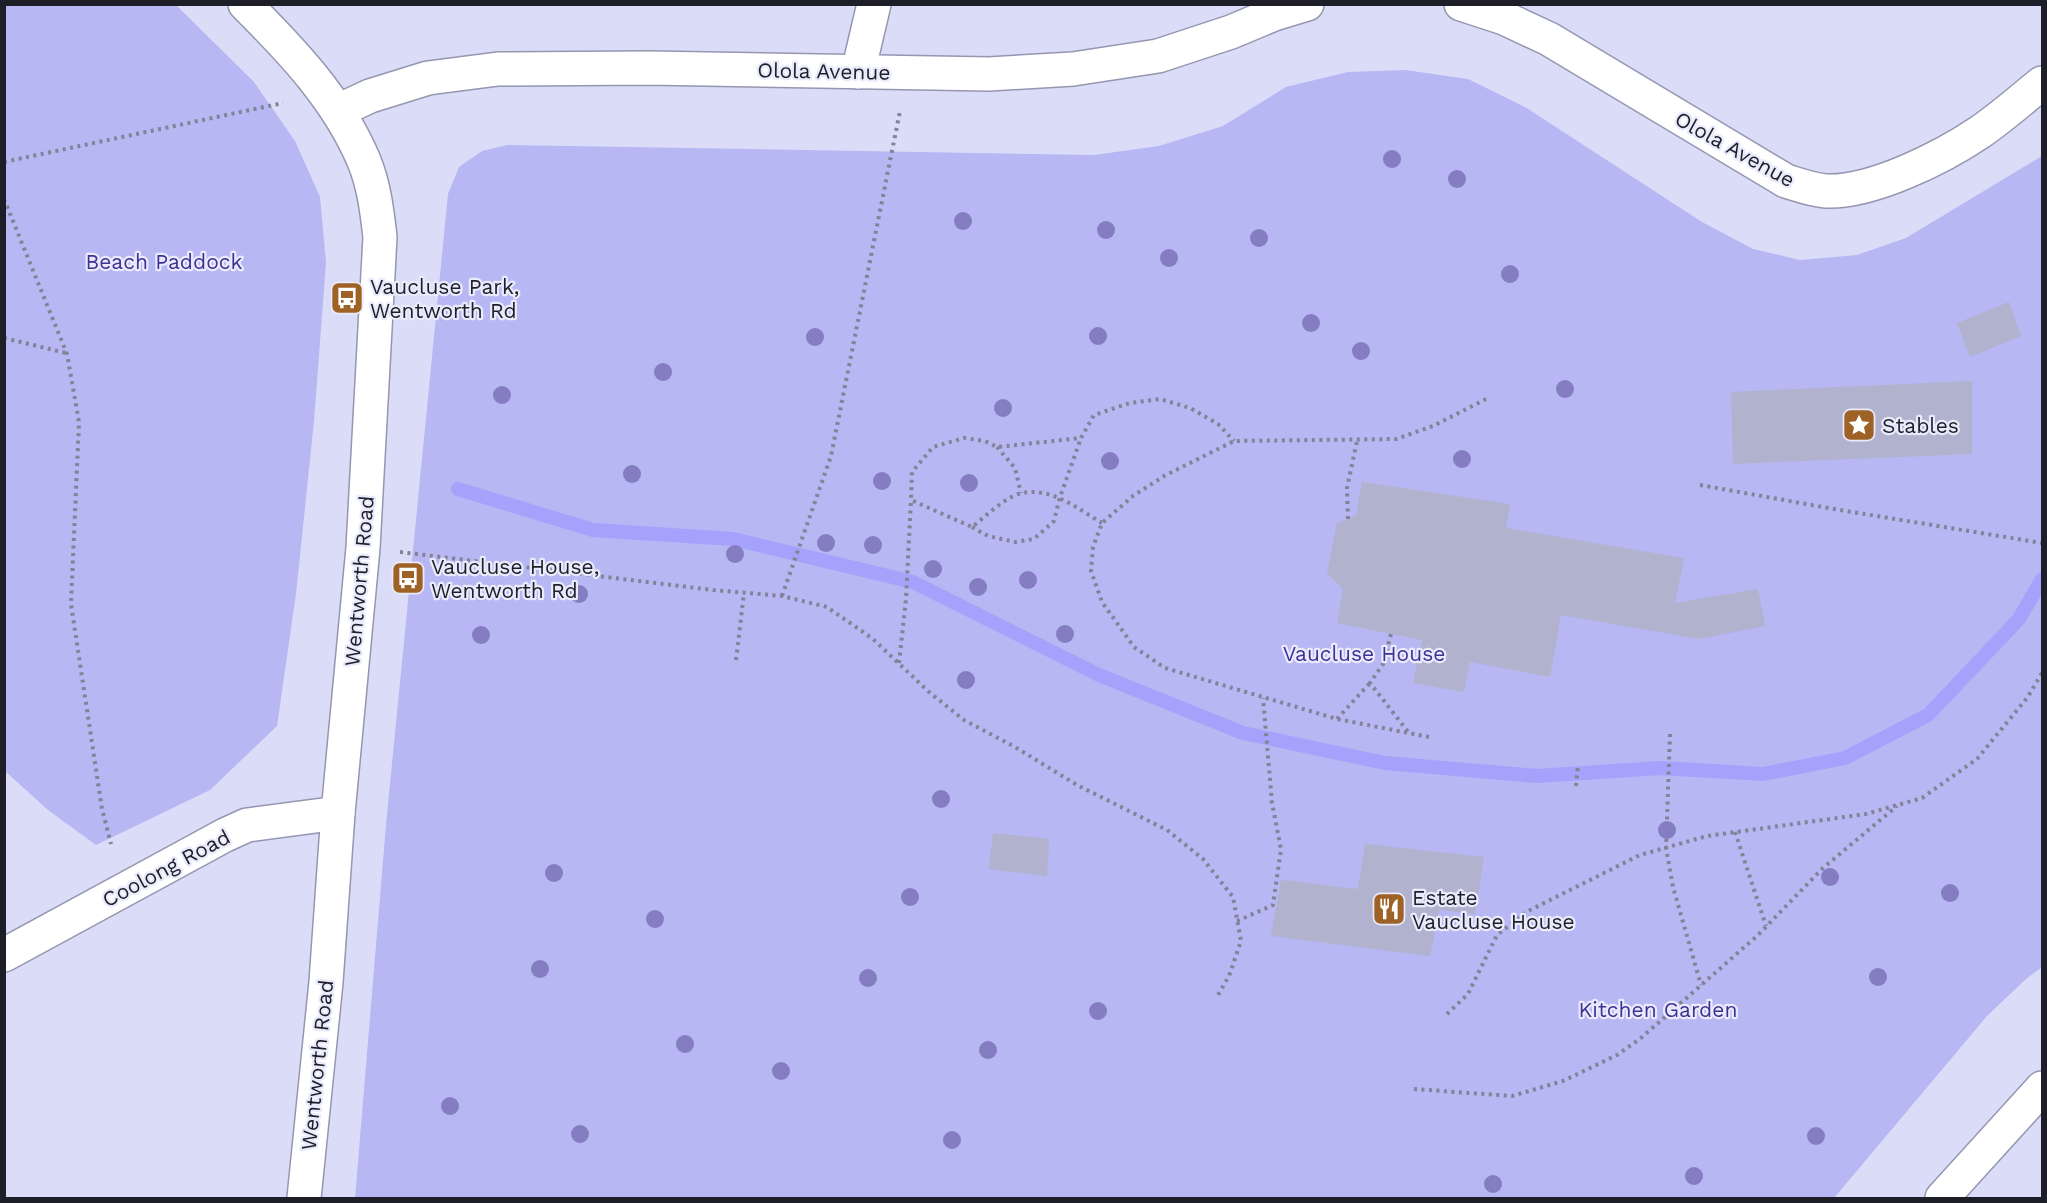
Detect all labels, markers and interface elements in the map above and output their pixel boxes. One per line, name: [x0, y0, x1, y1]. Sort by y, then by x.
street label: Olola Avenue: [757, 57, 891, 85]
street label: Olola Avenue: [1671, 106, 1799, 192]
park label: Beach Paddock: [86, 249, 243, 274]
place label: Vaucluse Park, Wentworth Rd: [370, 274, 519, 323]
bus stop icon: Vaucluse Park, Wentworth Rd: [329, 280, 365, 316]
place icon: Stables: [1841, 407, 1877, 443]
place label: Stables: [1882, 413, 1959, 438]
street label: Wentworth Road: [339, 495, 379, 667]
place label: Vaucluse House, Wentworth Rd: [431, 554, 599, 603]
bus stop icon: Vaucluse House, Wentworth Rd: [390, 560, 426, 596]
park label: Vaucluse House: [1283, 641, 1445, 666]
street label: Coolong Road: [98, 824, 234, 912]
place label: Estate Vaucluse House: [1412, 885, 1575, 934]
restaurant icon: Estate Vaucluse House: [1371, 891, 1407, 927]
street label: Wentworth Road: [296, 979, 338, 1151]
park label: Kitchen Garden: [1579, 997, 1737, 1022]

